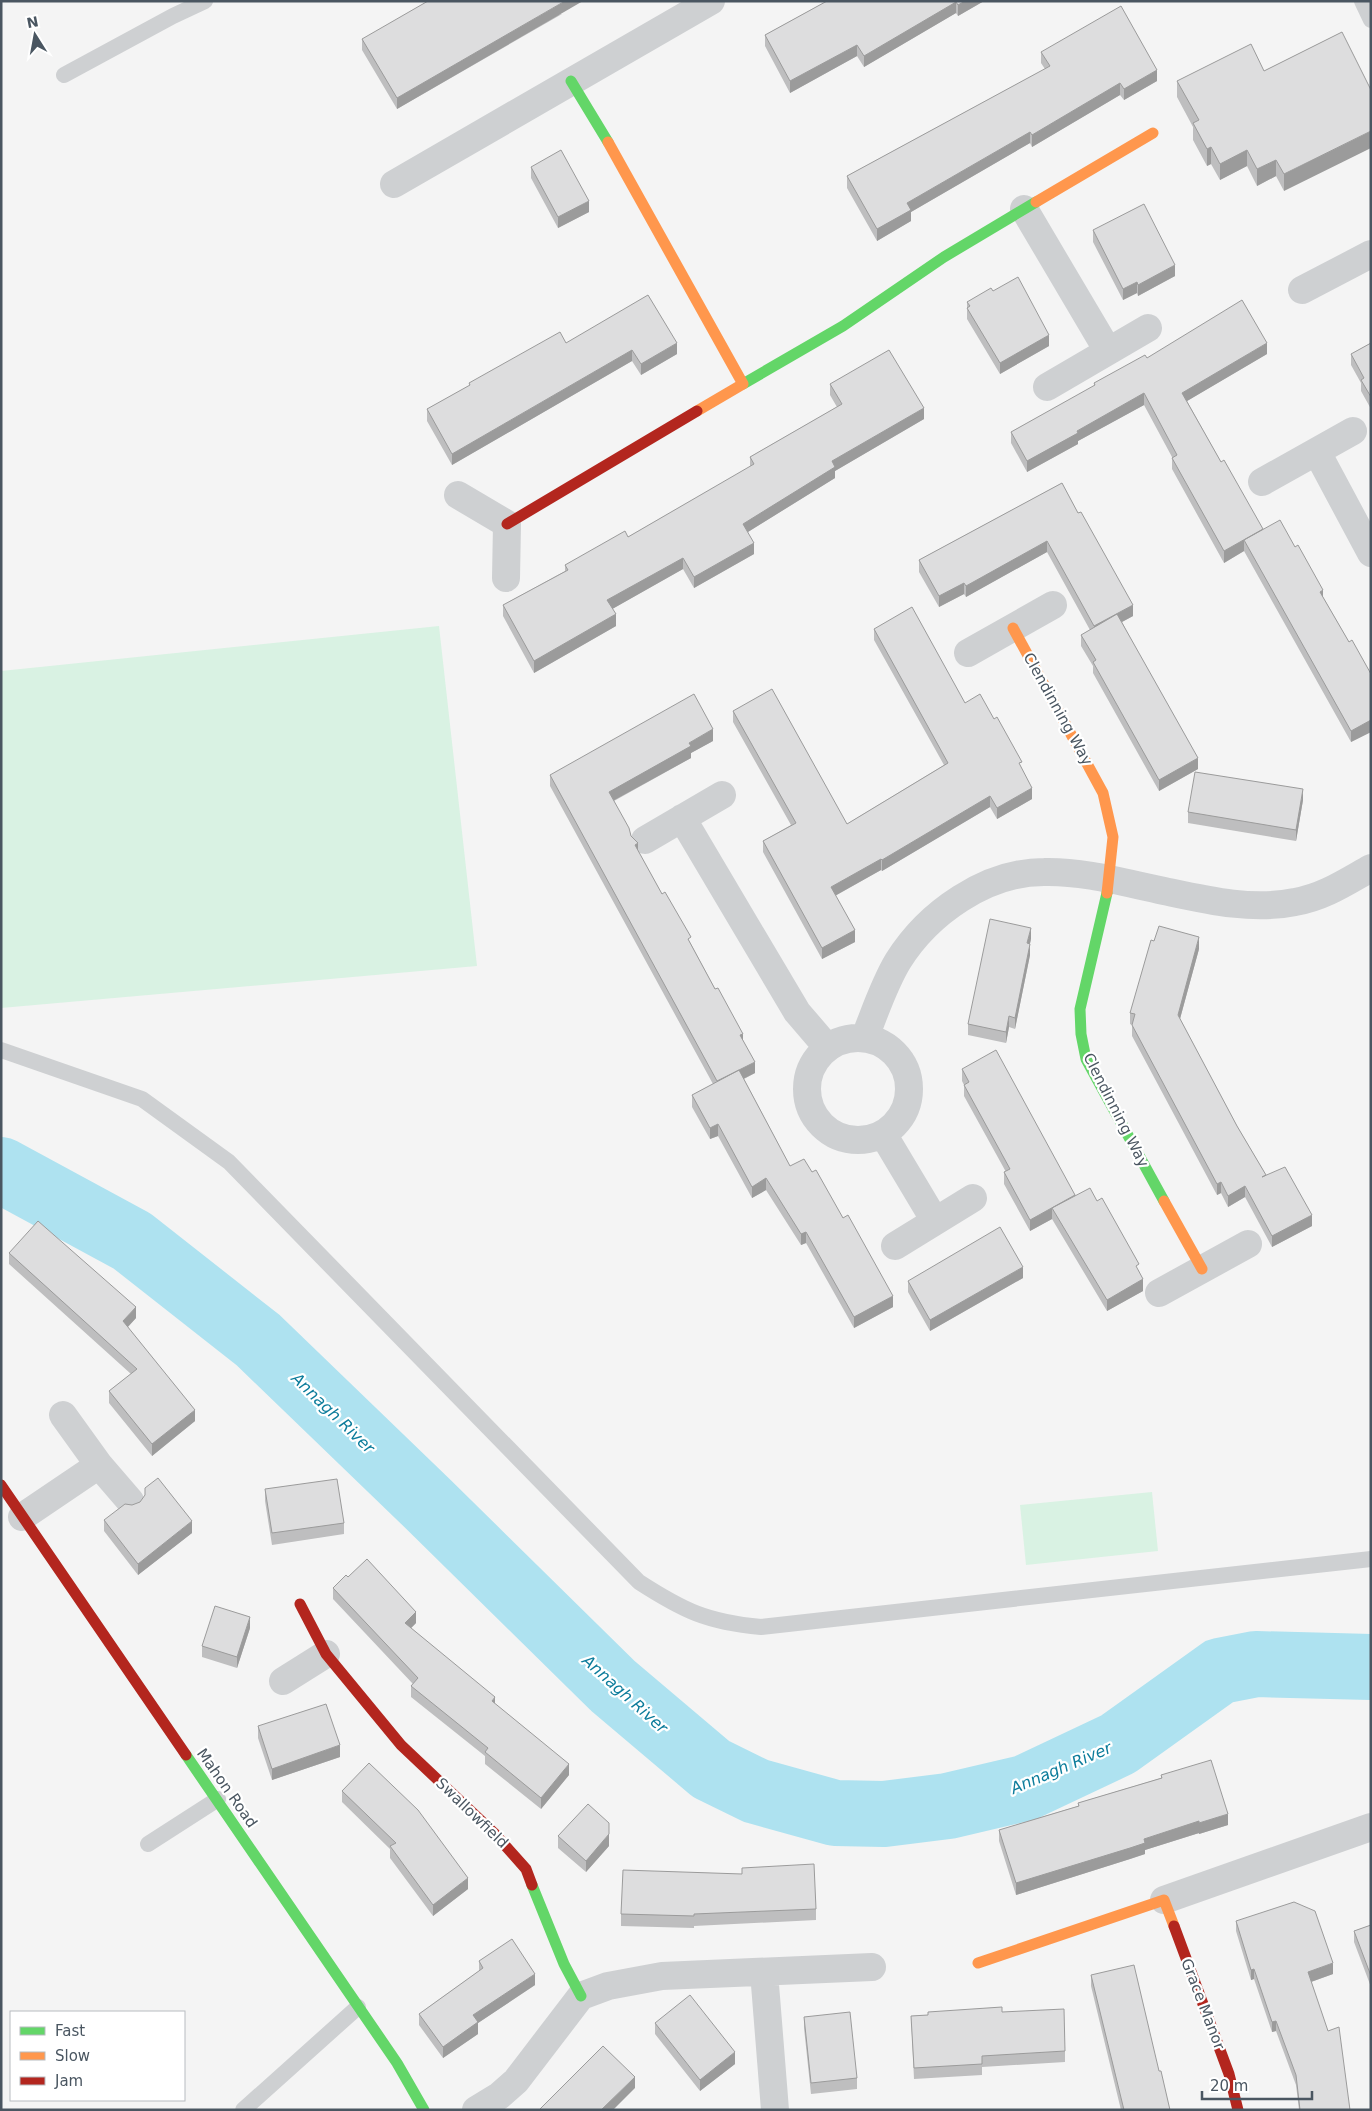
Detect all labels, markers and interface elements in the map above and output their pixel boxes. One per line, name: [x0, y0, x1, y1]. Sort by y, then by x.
north arrow: [10, 10, 60, 60]
text: N: [25, 13, 40, 31]
street label: Clendinning Way: [1020, 650, 1096, 769]
street label: Clendinning Way: [1079, 1050, 1153, 1170]
water label: Annagh River: [287, 1368, 379, 1458]
water label: Annagh River: [578, 1650, 672, 1738]
water label: Annagh River: [1007, 1738, 1116, 1798]
street label: Mahon Road: [193, 1745, 261, 1831]
street label: Swallowfield: [432, 1774, 512, 1852]
street label: Grace Manor: [1177, 1956, 1229, 2053]
legend: [10, 2011, 185, 2101]
text: Fast: [55, 2022, 85, 2040]
text: Slow: [55, 2047, 90, 2065]
scale bar: [1202, 2068, 1312, 2100]
text: Jam: [54, 2072, 83, 2090]
text: 20 m: [1210, 2077, 1248, 2095]

